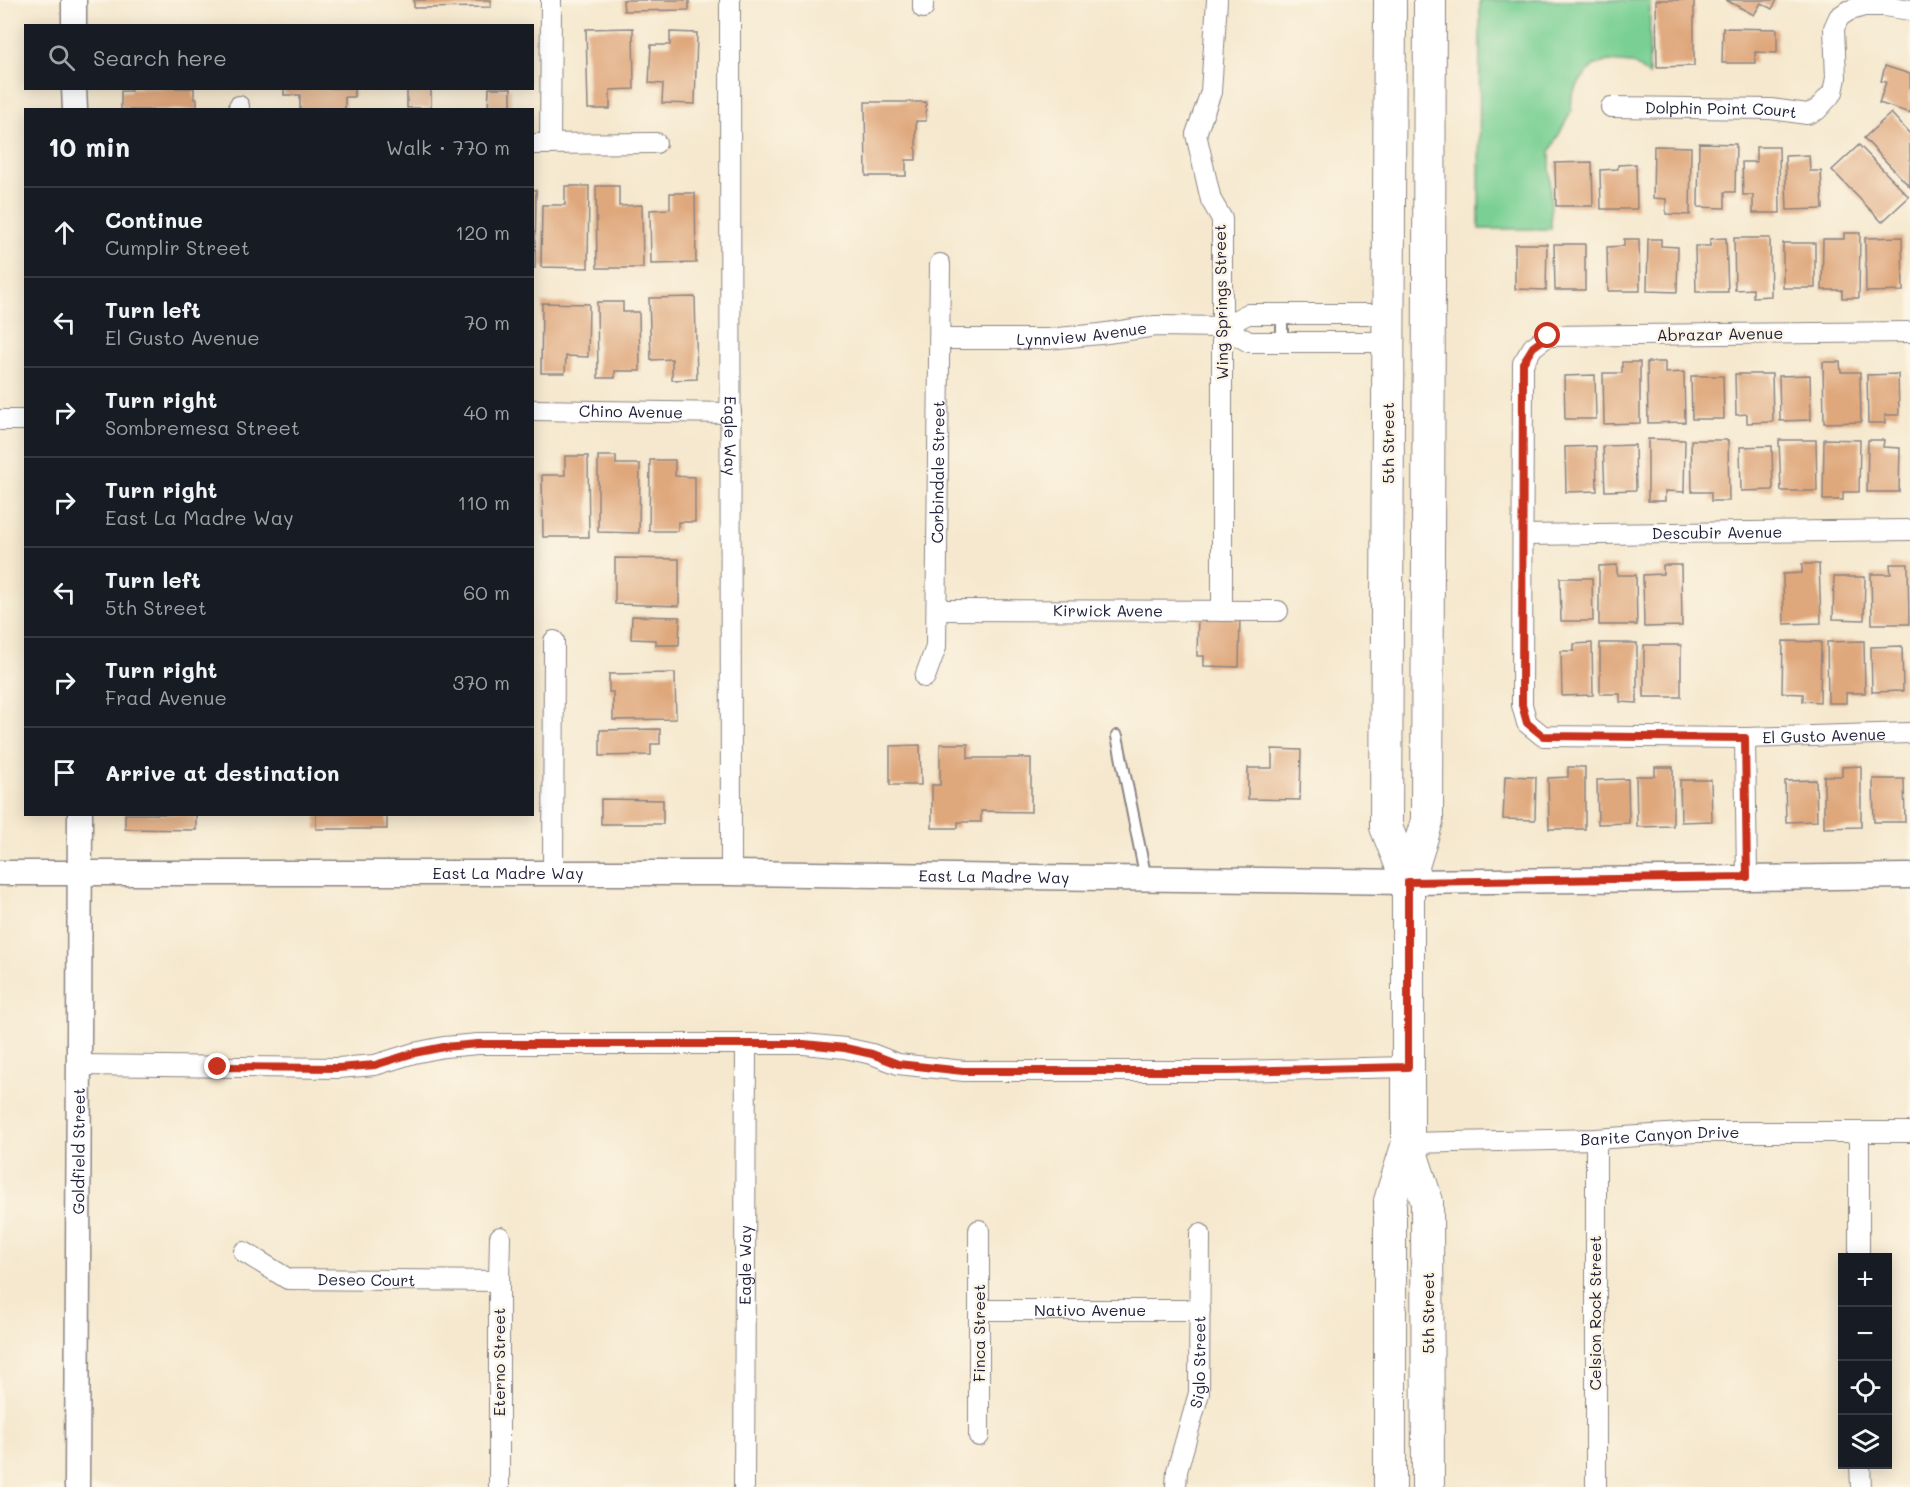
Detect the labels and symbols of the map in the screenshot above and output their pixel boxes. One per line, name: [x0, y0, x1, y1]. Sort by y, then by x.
street label: Dolphin Point Court: [1645, 96, 1798, 123]
street label: Wing Springs Street: [1209, 224, 1232, 380]
street label: Lynnview Avenue: [1017, 316, 1148, 349]
route start: [1534, 322, 1560, 348]
street label: Abrazar Avenue: [1656, 322, 1783, 345]
street label: Eagle Way: [720, 396, 742, 476]
street label: Chino Avenue: [579, 400, 683, 422]
street label: Corbindale Street: [926, 400, 949, 544]
street label: 5th Street: [1377, 402, 1398, 484]
street label: Descubir Avenue: [1652, 521, 1782, 543]
street label: Kirwick Avene: [1053, 599, 1163, 621]
street label: El Gusto Avenue: [1762, 723, 1886, 747]
street label: East La Madre Way: [433, 862, 583, 883]
street label: East La Madre Way: [918, 864, 1070, 887]
route end: [204, 1053, 230, 1079]
street label: Goldfield Street: [67, 1088, 89, 1214]
street label: Barite Canyon Drive: [1580, 1121, 1739, 1149]
street label: Eagle Way: [734, 1225, 755, 1305]
street label: Celsion Rock Street: [1584, 1235, 1605, 1391]
street label: Deseo Court: [317, 1268, 415, 1290]
street label: 5th Street: [1417, 1272, 1438, 1354]
street label: Finca Street: [968, 1284, 989, 1382]
street label: Nativo Avenue: [1034, 1299, 1146, 1320]
street label: Eterno Street: [488, 1308, 509, 1416]
street label: Siglo Street: [1184, 1316, 1209, 1411]

